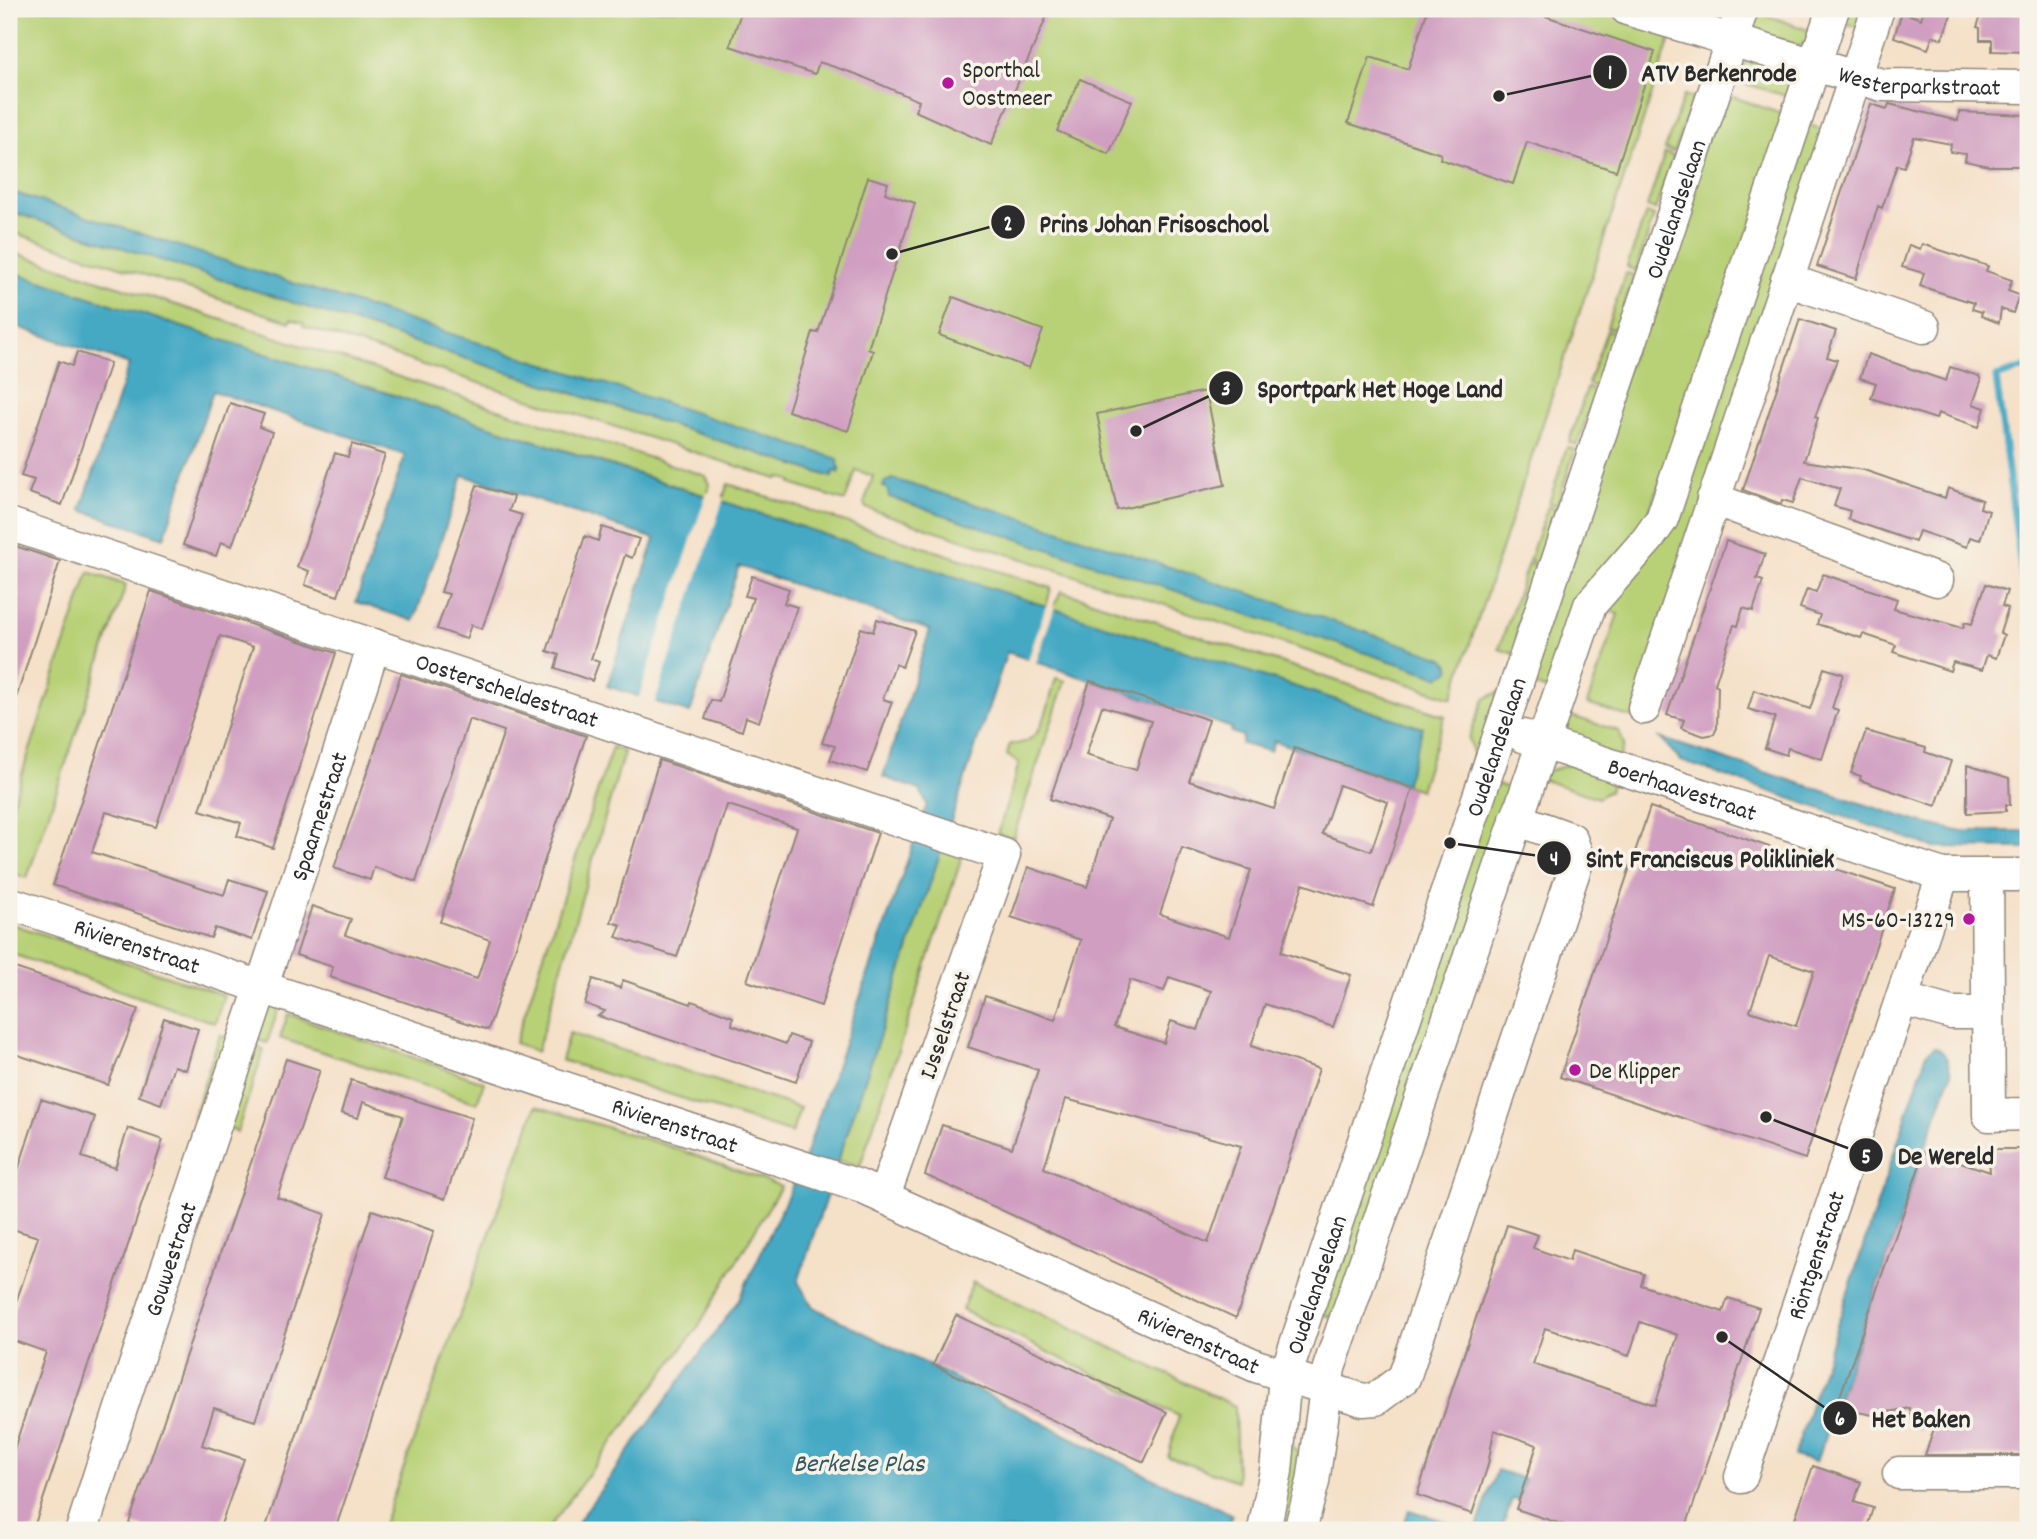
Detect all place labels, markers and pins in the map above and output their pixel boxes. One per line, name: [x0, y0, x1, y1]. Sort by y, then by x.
callout: ATV Berkenrode: [1592, 49, 1810, 96]
place label: Sporthal Oostmeer: [962, 55, 1052, 117]
marker: Sporthal Oostmeer: [940, 75, 956, 91]
callout: Prins Johan Frisoschool: [990, 199, 1283, 246]
callout: Sportpark Het Hoge Land: [1208, 365, 1517, 412]
callout: Sint Franciscus Polikliniek: [1537, 834, 1848, 881]
place label: MS-60-13229: [1841, 905, 1955, 939]
marker: MS-60-13229: [1961, 911, 1977, 927]
place label: De Klipper: [1589, 1056, 1680, 1090]
marker: De Klipper: [1567, 1062, 1583, 1078]
callout: De Wereld: [1848, 1132, 2008, 1179]
callout: Het Baken: [1822, 1394, 1984, 1441]

